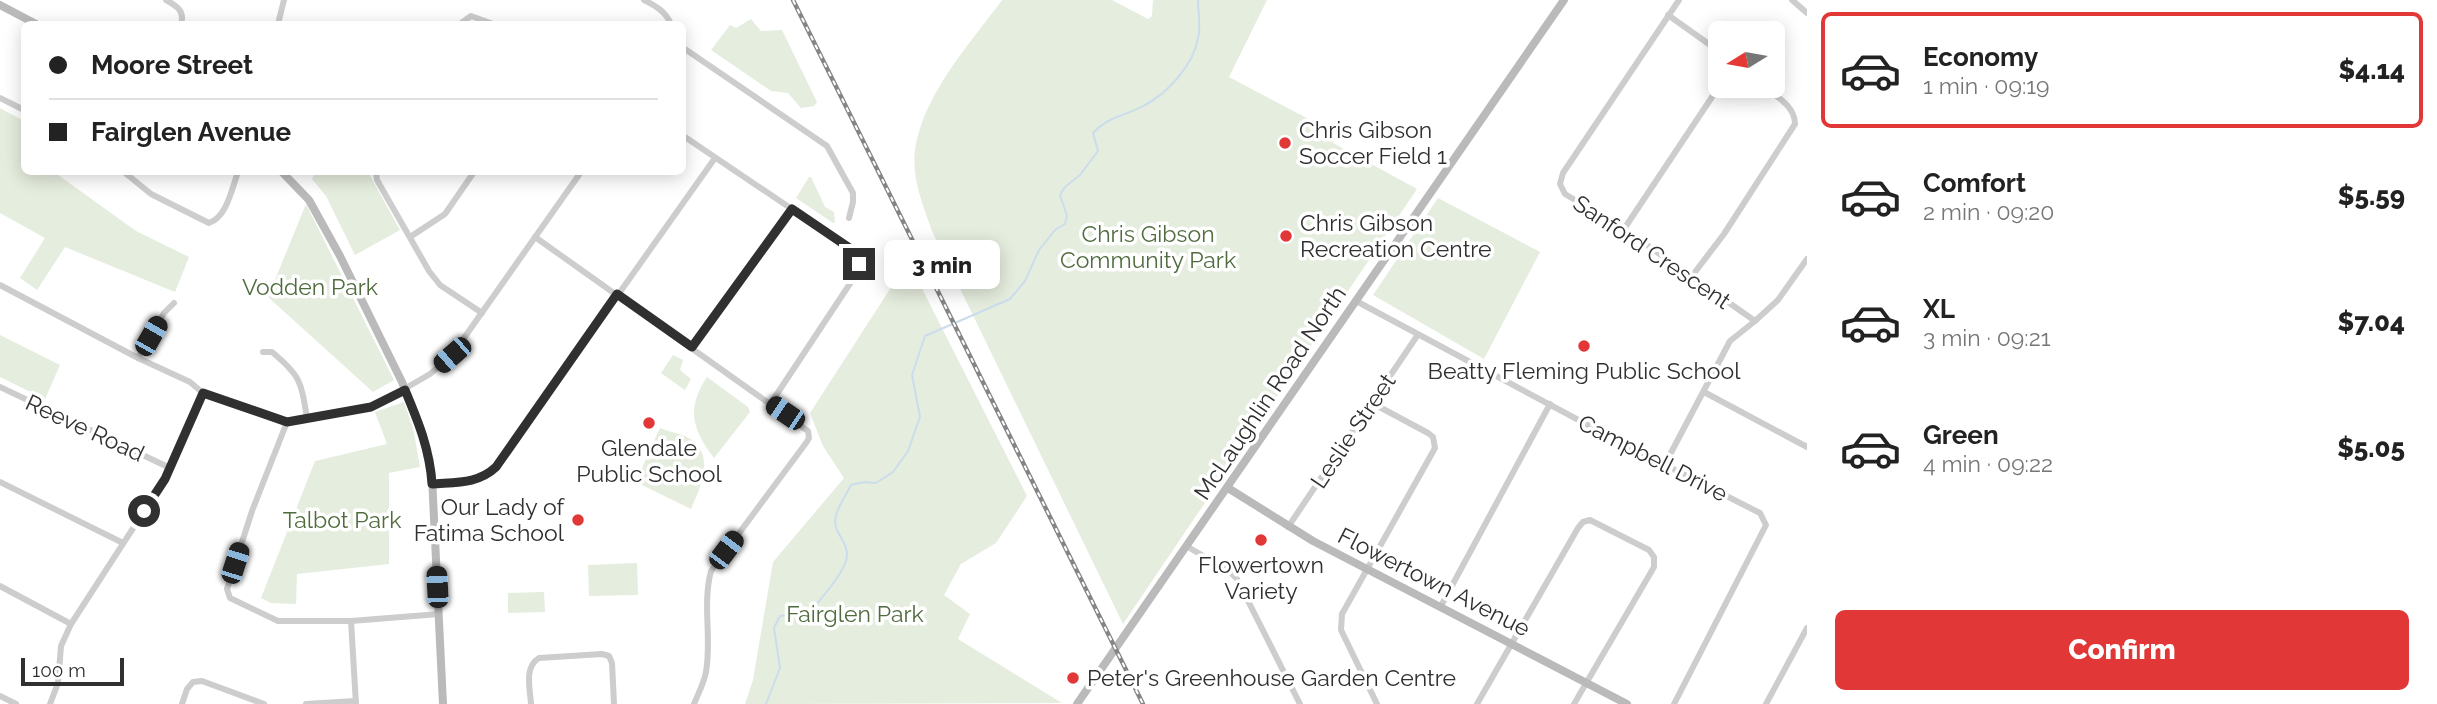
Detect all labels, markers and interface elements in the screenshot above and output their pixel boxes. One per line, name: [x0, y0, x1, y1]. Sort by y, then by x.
north arrow: [1708, 21, 1785, 98]
map controls: [1708, 21, 1785, 98]
icon: car: [1839, 39, 1902, 102]
text: Economy: [1923, 42, 2038, 72]
text: Moore Street: [91, 50, 253, 80]
text: $4.14: [2339, 55, 2405, 85]
text: 1 min · 09:19: [1923, 72, 2050, 99]
place label: Chris Gibson Soccer Field 1: [1299, 116, 1447, 169]
text: Fairglen Avenue: [91, 117, 291, 147]
marker: Chris Gibson Soccer Field 1: [1277, 135, 1293, 151]
icon: car: [1839, 165, 1902, 228]
text: Comfort: [1923, 168, 2026, 198]
text: $5.59: [2338, 181, 2405, 211]
street label: Sanford Crescent: [1569, 189, 1736, 314]
text: 2 min · 09:20: [1923, 198, 2054, 225]
place label: Chris Gibson Recreation Centre: [1300, 209, 1492, 262]
park label: Chris Gibson Community Park: [1060, 220, 1236, 273]
marker: Chris Gibson Recreation Centre: [1278, 228, 1294, 244]
callout: 3 min: [884, 240, 999, 288]
route end: [843, 248, 875, 280]
text: 3 min: [912, 251, 972, 278]
park label: Vodden Park: [242, 273, 378, 300]
street label: McLaughlin Road North: [1188, 281, 1351, 505]
icon: car: [1839, 291, 1902, 354]
text: XL: [1923, 294, 1955, 324]
text: $7.04: [2337, 307, 2405, 337]
car: [132, 313, 171, 359]
text: 3 min · 09:21: [1923, 324, 2051, 351]
car: [430, 333, 475, 377]
marker: Beatty Fleming Public School: [1576, 338, 1592, 354]
place label: Beatty Fleming Public School: [1428, 357, 1741, 384]
street label: Leslie Street: [1304, 368, 1401, 493]
street label: Reeve Road: [22, 388, 149, 467]
car: [762, 393, 809, 433]
street label: Campbell Drive: [1574, 408, 1732, 507]
marker: Glendale Public School: [641, 415, 657, 431]
icon: car: [1839, 417, 1902, 480]
text: Green: [1923, 420, 1999, 450]
text: $5.05: [2337, 433, 2405, 463]
place label: Glendale Public School: [576, 434, 723, 487]
text: 4 min · 09:22: [1923, 450, 2053, 477]
place label: Our Lady of Fatima School: [414, 493, 565, 546]
route start: [128, 495, 160, 527]
park label: Talbot Park: [283, 506, 401, 533]
marker: Our Lady of Fatima School: [570, 512, 586, 528]
street label: Flowertown Avenue: [1334, 521, 1535, 642]
car: [705, 527, 748, 573]
marker: Flowertown Variety: [1253, 532, 1269, 548]
car: [219, 540, 252, 586]
place label: Flowertown Variety: [1198, 551, 1324, 604]
car: [426, 565, 449, 609]
park label: Fairglen Park: [786, 600, 924, 627]
button: Confirm: [1835, 610, 2409, 690]
scale bar: [21, 655, 124, 687]
text: 100 m: [32, 659, 86, 681]
place label: Peter's Greenhouse Garden Centre: [1087, 664, 1456, 691]
marker: Peter's Greenhouse Garden Centre: [1065, 670, 1081, 686]

